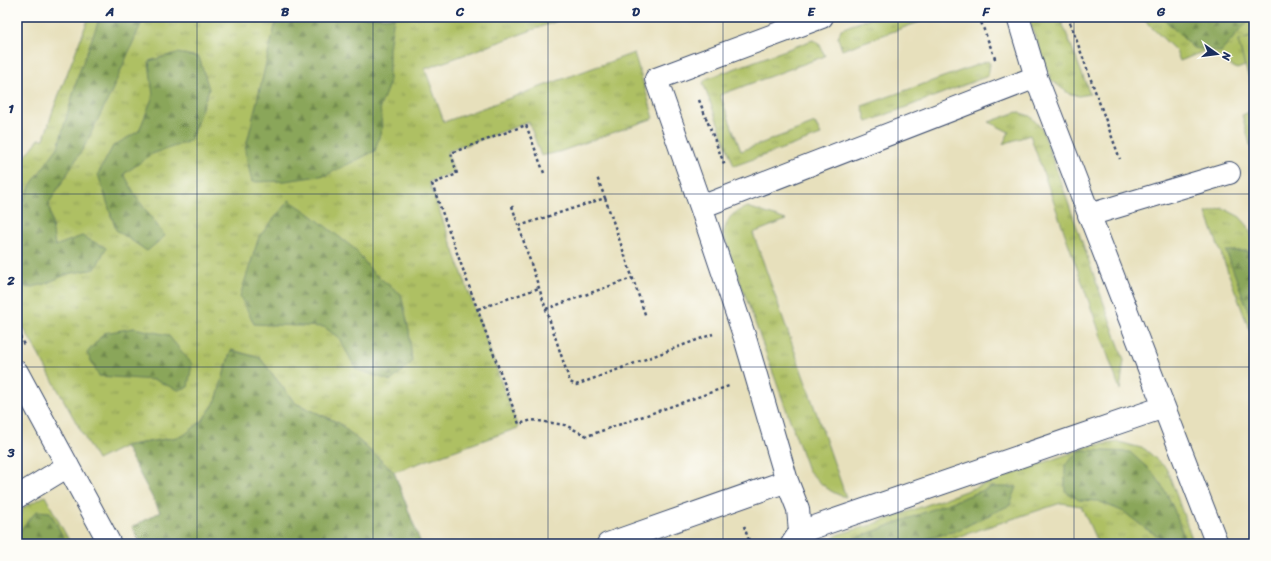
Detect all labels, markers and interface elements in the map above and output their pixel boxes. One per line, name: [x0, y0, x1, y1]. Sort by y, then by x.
text: A: [105, 0, 114, 23]
text: B: [281, 0, 290, 23]
text: C: [455, 0, 465, 23]
text: D: [632, 0, 640, 23]
text: E: [807, 0, 816, 23]
text: F: [981, 0, 990, 23]
text: G: [1156, 0, 1166, 23]
north arrow: [1197, 34, 1237, 74]
text: N: [1216, 49, 1237, 63]
text: 1: [8, 97, 14, 120]
text: 2: [6, 269, 15, 292]
text: 3: [6, 441, 15, 464]

